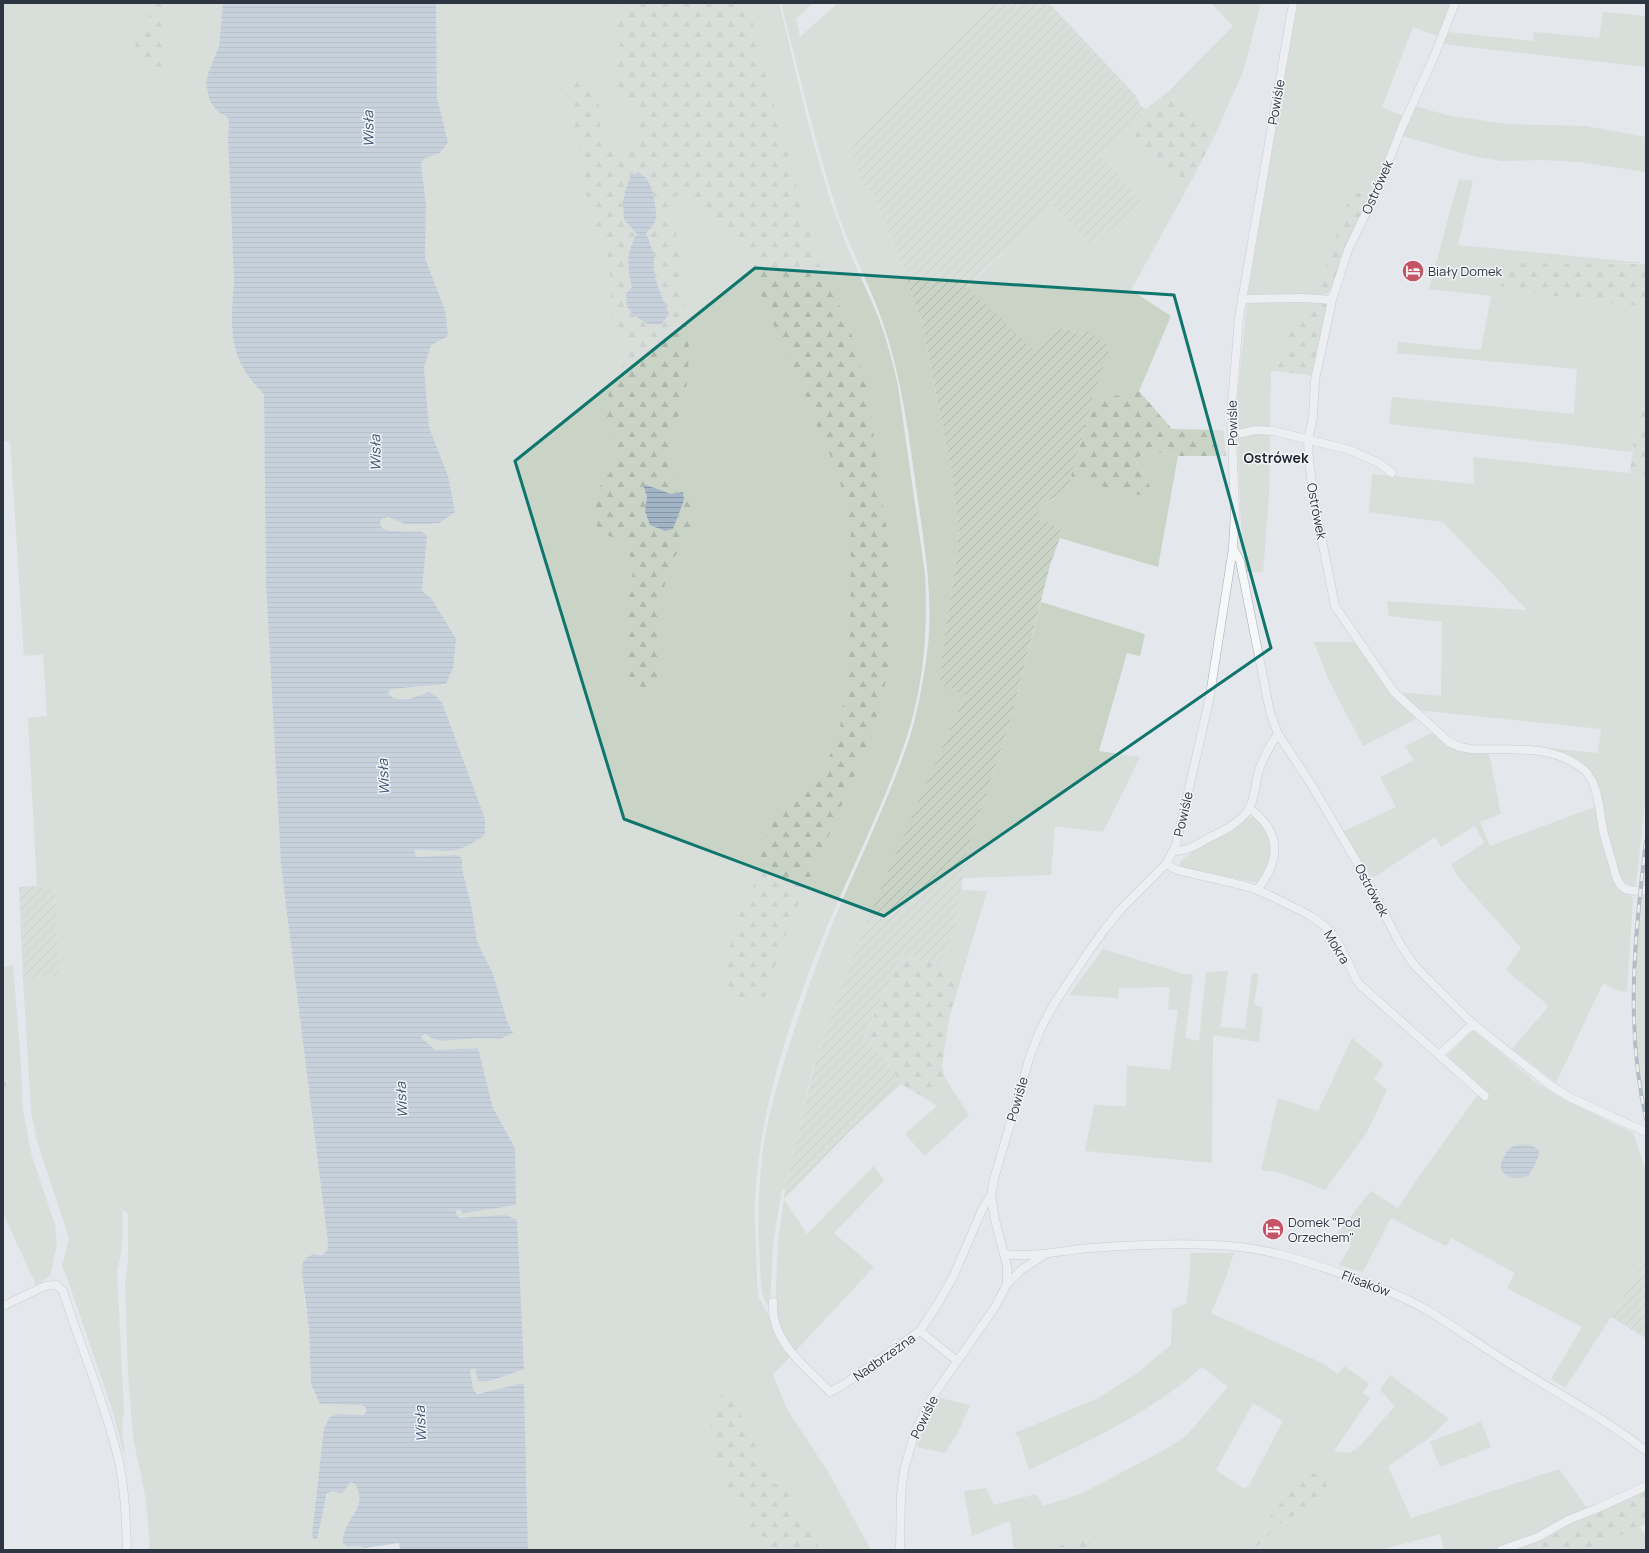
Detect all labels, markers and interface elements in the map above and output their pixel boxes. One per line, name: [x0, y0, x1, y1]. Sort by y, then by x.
street label: Powiśle: [1263, 78, 1289, 126]
water label: Wisła: [358, 110, 378, 147]
street label: Ostrówek: [1357, 157, 1397, 217]
hotel icon: Biały Domek: [1400, 258, 1426, 284]
place label: Biały Domek: [1428, 262, 1503, 280]
street label: Powiśle: [1223, 400, 1241, 446]
water label: Wisła: [365, 434, 385, 471]
district label: Ostrówek: [1244, 448, 1309, 467]
street label: Ostrówek: [1303, 481, 1331, 541]
water label: Wisła: [373, 757, 393, 796]
street label: Powiśle: [1169, 789, 1197, 838]
street label: Ostrówek: [1351, 861, 1394, 920]
street label: Mokra: [1320, 927, 1354, 967]
street label: Powiśle: [1002, 1074, 1032, 1123]
water label: Wisła: [391, 1080, 411, 1119]
place label: Domek "Pod Orzechem": [1288, 1213, 1360, 1246]
hotel icon: Domek "Pod Orzechem": [1260, 1216, 1286, 1242]
street label: Flisaków: [1339, 1266, 1393, 1300]
street label: Nadbrzeżna: [849, 1329, 919, 1385]
street label: Powiśle: [906, 1392, 942, 1441]
water label: Wisła: [410, 1404, 430, 1443]

